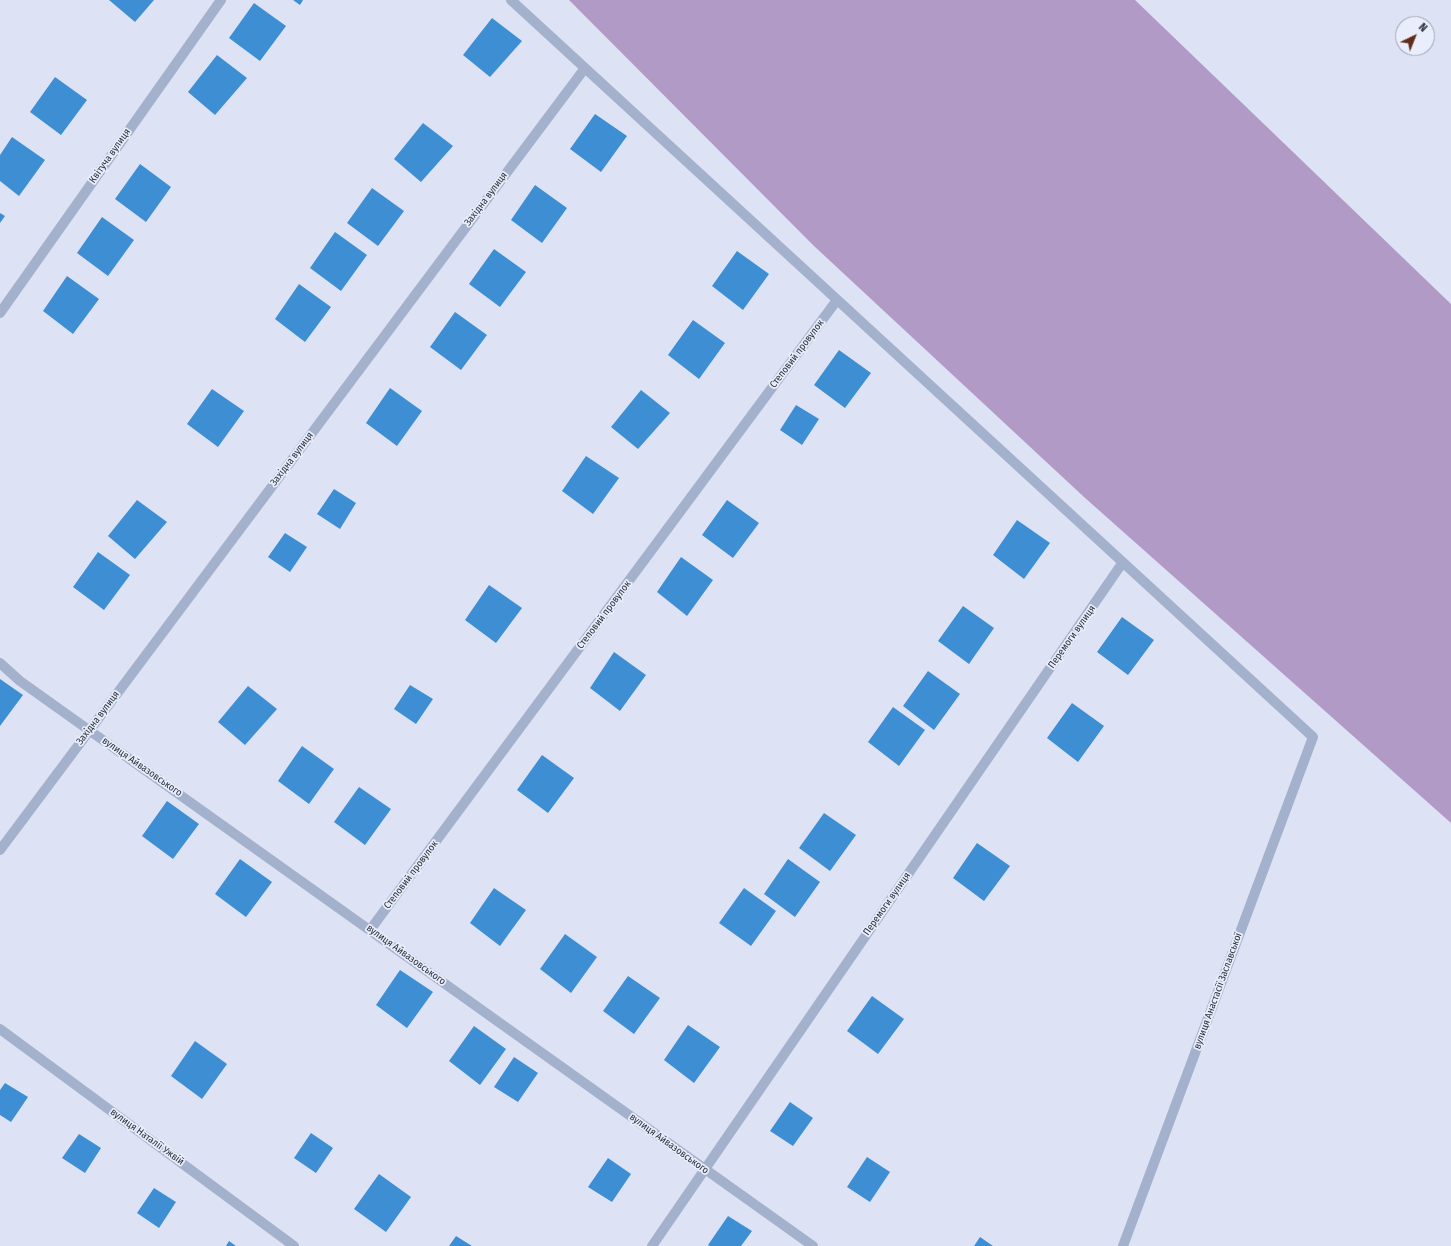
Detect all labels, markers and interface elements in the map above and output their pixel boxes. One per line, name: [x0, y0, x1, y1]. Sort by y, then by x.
north arrow: [1395, 16, 1435, 56]
text: N: [1416, 21, 1430, 35]
street label: Квітуча вулиця: [87, 127, 133, 185]
street label: Західна вулиця: [462, 170, 510, 228]
street label: Степовий провулок: [767, 318, 827, 390]
street label: Західна вулиця: [268, 430, 316, 488]
street label: Степовий провулок: [574, 579, 634, 651]
street label: Перемоги вулиця: [1046, 603, 1098, 671]
street label: Західна вулиця: [74, 689, 122, 747]
street label: вулиця Айвазовського: [100, 735, 184, 799]
street label: Степовий провулок: [381, 839, 441, 911]
street label: Перемоги вулиця: [861, 870, 913, 938]
street label: вулиця Айвазовського: [364, 922, 448, 988]
street label: вулиця Анастасії Заславської: [1191, 931, 1245, 1051]
street label: вулиця Наталії Ужвій: [108, 1106, 186, 1168]
street label: вулиця Айвазовського: [627, 1111, 711, 1177]

